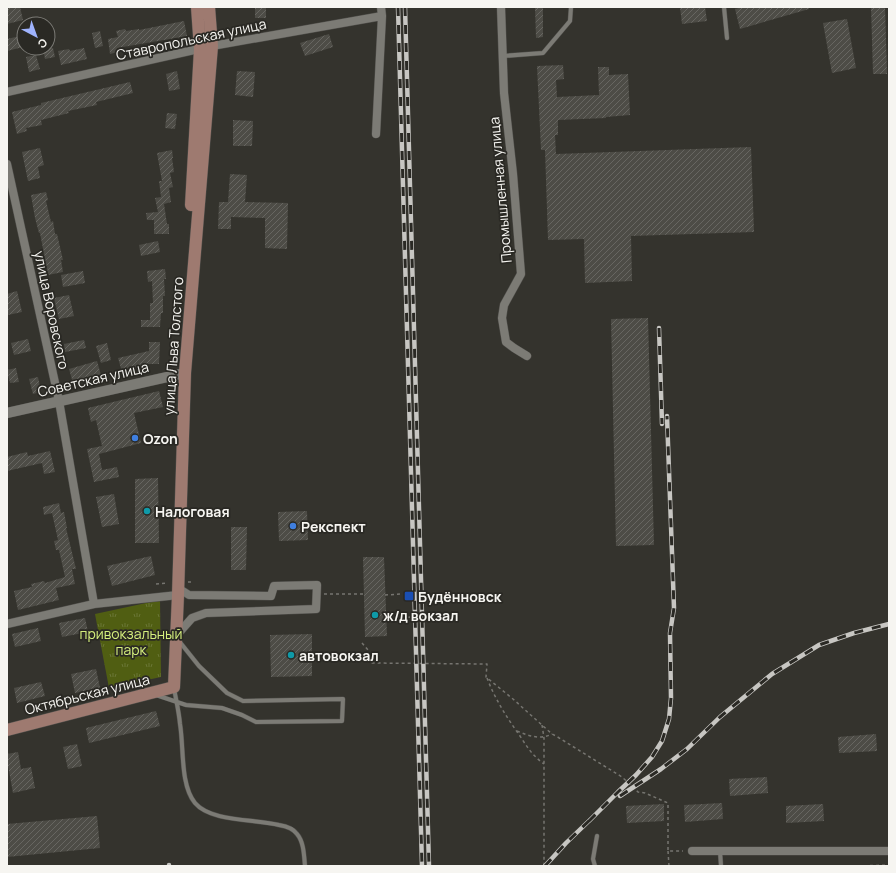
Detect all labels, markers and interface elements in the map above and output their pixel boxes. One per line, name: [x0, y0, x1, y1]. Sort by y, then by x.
street label: Ставропольская улица: [114, 14, 268, 64]
north arrow: [16, 16, 56, 56]
text: С: [35, 36, 51, 52]
street label: Промышленная улица: [484, 116, 516, 264]
street label: улица Воровского: [30, 249, 74, 371]
street label: улица Льва Толстого: [159, 276, 187, 416]
street label: Советская улица: [36, 357, 150, 401]
place label: Ozon: [143, 429, 178, 448]
marker: Ozon: [130, 433, 140, 443]
place label: Налоговая: [155, 502, 230, 521]
marker: Налоговая: [142, 506, 152, 516]
place label: Рекспект: [301, 517, 366, 536]
marker: Рекспект: [288, 521, 298, 531]
place label: Будённовск: [418, 587, 502, 606]
marker: Будённовск: [403, 590, 415, 602]
place label: ж/д вокзал: [383, 606, 459, 625]
marker: ж/д вокзал: [370, 610, 380, 620]
park label: привокзальный парк: [80, 624, 182, 659]
place label: автовокзал: [299, 646, 379, 665]
marker: автовокзал: [286, 650, 296, 660]
street label: Октябрьская улица: [23, 669, 151, 719]

